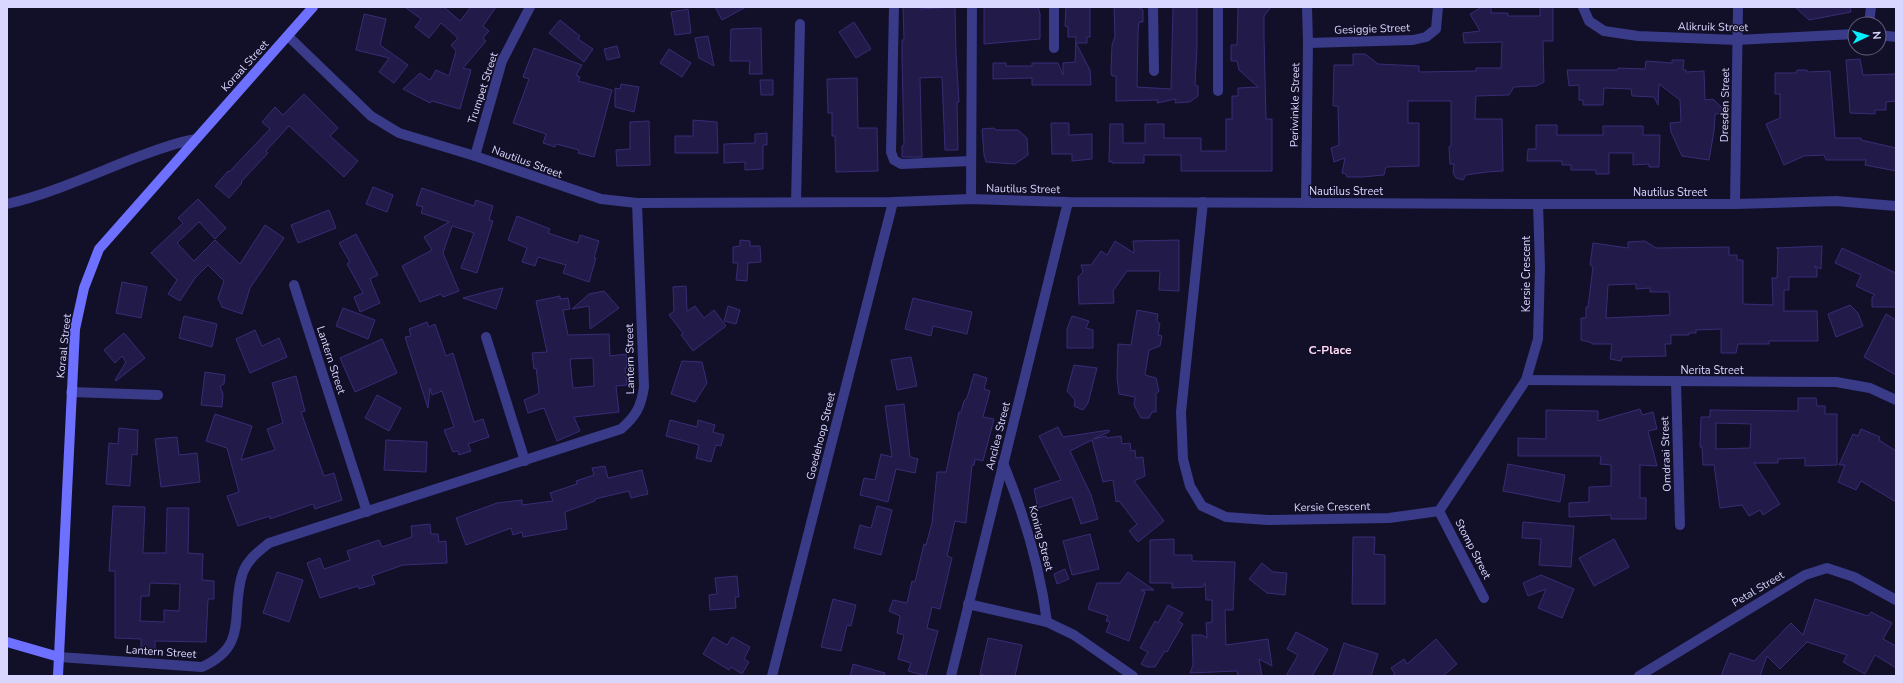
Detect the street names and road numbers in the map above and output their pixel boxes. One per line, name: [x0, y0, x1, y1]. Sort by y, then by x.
street label: Alikruik Street: [1678, 19, 1748, 35]
street label: Gesiggie Street: [1334, 20, 1410, 38]
street label: Koraal Street: [218, 37, 272, 95]
street label: Trumpet Street: [464, 50, 502, 126]
street label: Periwinkle Street: [1287, 62, 1303, 147]
street label: Dresden Street: [1717, 67, 1733, 142]
street label: Nautilus Street: [490, 142, 565, 182]
street label: Nautilus Street: [986, 181, 1060, 197]
street label: Nautilus Street: [1309, 184, 1383, 199]
street label: Nautilus Street: [1633, 185, 1707, 200]
street label: Kersie Crescent: [1519, 236, 1534, 312]
street label: Koraal Street: [53, 313, 75, 379]
street label: Lantern Street: [622, 323, 638, 394]
street label: Lantern Street: [313, 324, 349, 396]
street label: Nerita Street: [1680, 363, 1744, 378]
street label: Goedehoop Street: [803, 390, 839, 481]
street label: Ancilea Street: [982, 400, 1014, 472]
street label: Omdraai Street: [1657, 416, 1675, 492]
street label: Kersie Crescent: [1294, 499, 1370, 515]
street label: Koning Street: [1025, 504, 1057, 573]
street label: Stomp Street: [1451, 516, 1495, 582]
street label: Petal Street: [1729, 567, 1787, 610]
street label: Lantern Street: [125, 642, 197, 662]

